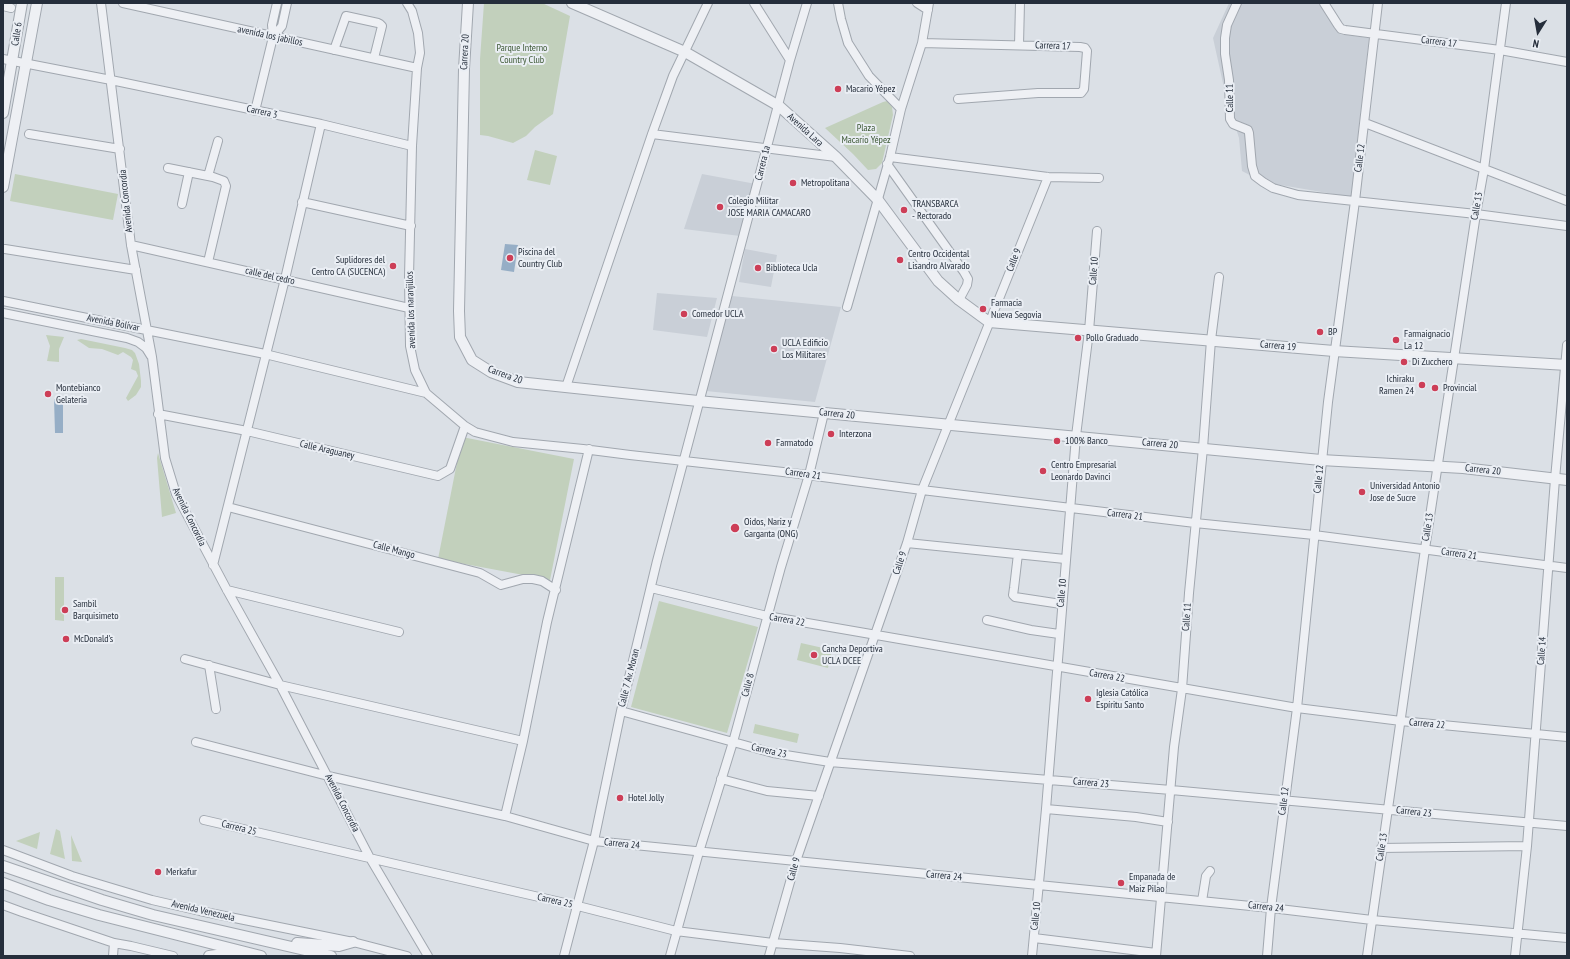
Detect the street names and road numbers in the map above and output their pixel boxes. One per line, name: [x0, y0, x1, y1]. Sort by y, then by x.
street label: Calle 6: [9, 21, 25, 47]
street label: avenida los jabillos: [236, 23, 304, 49]
street label: Carrera 20: [458, 34, 472, 70]
street label: Carrera 17: [1420, 34, 1458, 50]
street label: Carrera 17: [1035, 39, 1071, 53]
street label: Calle 11: [1224, 84, 1236, 112]
street label: Carrera 3: [245, 103, 279, 121]
street label: Avenida Lara: [785, 111, 825, 149]
street label: Calle 12: [1352, 143, 1368, 173]
street label: Carrera 1a: [753, 144, 773, 182]
street label: Avenida Concordia: [117, 169, 135, 233]
street label: Calle 13: [1469, 191, 1485, 221]
street label: Calle 9: [1004, 247, 1024, 273]
street label: Calle 10: [1087, 256, 1101, 286]
street label: calle del cedro: [244, 264, 296, 288]
street label: avenida los naranjillos: [404, 271, 418, 349]
street label: Avenida Bolivar: [86, 312, 140, 334]
street label: Carrera 19: [1260, 338, 1296, 354]
street label: Carrera 20: [486, 363, 524, 387]
street label: Carrera 20: [819, 406, 855, 422]
street label: Carrera 20: [1142, 436, 1178, 452]
street label: Calle Araguaney: [299, 438, 355, 462]
street label: Carrera 20: [1465, 462, 1501, 478]
street label: Calle 12: [1312, 464, 1326, 494]
street label: Carrera 21: [784, 466, 822, 482]
street label: Avenida Concordia: [170, 486, 208, 548]
street label: Carrera 21: [1106, 507, 1144, 523]
street label: Calle 13: [1420, 512, 1436, 542]
street label: Calle Mango: [372, 539, 416, 561]
street label: Carrera 21: [1440, 546, 1478, 562]
street label: Calle 9: [890, 550, 910, 576]
street label: Calle 10: [1055, 578, 1069, 608]
street label: Calle 11: [1180, 602, 1194, 632]
street label: Carrera 22: [768, 611, 806, 629]
street label: Calle 14: [1535, 636, 1549, 666]
street label: Calle 7 Av. Moran: [616, 648, 642, 708]
street label: Carrera 22: [1088, 667, 1126, 685]
street label: Calle 8: [739, 672, 757, 698]
street label: Carrera 22: [1409, 716, 1445, 732]
street label: Carrera 23: [750, 741, 788, 761]
street label: Avenida Concordia: [322, 772, 362, 834]
street label: Carrera 23: [1073, 775, 1109, 791]
street label: Calle 12: [1276, 786, 1292, 816]
street label: Carrera 23: [1396, 804, 1432, 820]
street label: Carrera 25: [220, 818, 258, 838]
street label: Calle 13: [1374, 832, 1390, 862]
street label: Carrera 24: [604, 836, 640, 852]
street label: Calle 9: [785, 856, 803, 882]
street label: Carrera 24: [926, 868, 962, 884]
street label: Carrera 25: [536, 891, 574, 911]
street label: Avenida Venezuela: [170, 898, 236, 924]
street label: Carrera 24: [1248, 899, 1284, 915]
street label: Calle 10: [1029, 901, 1043, 931]

